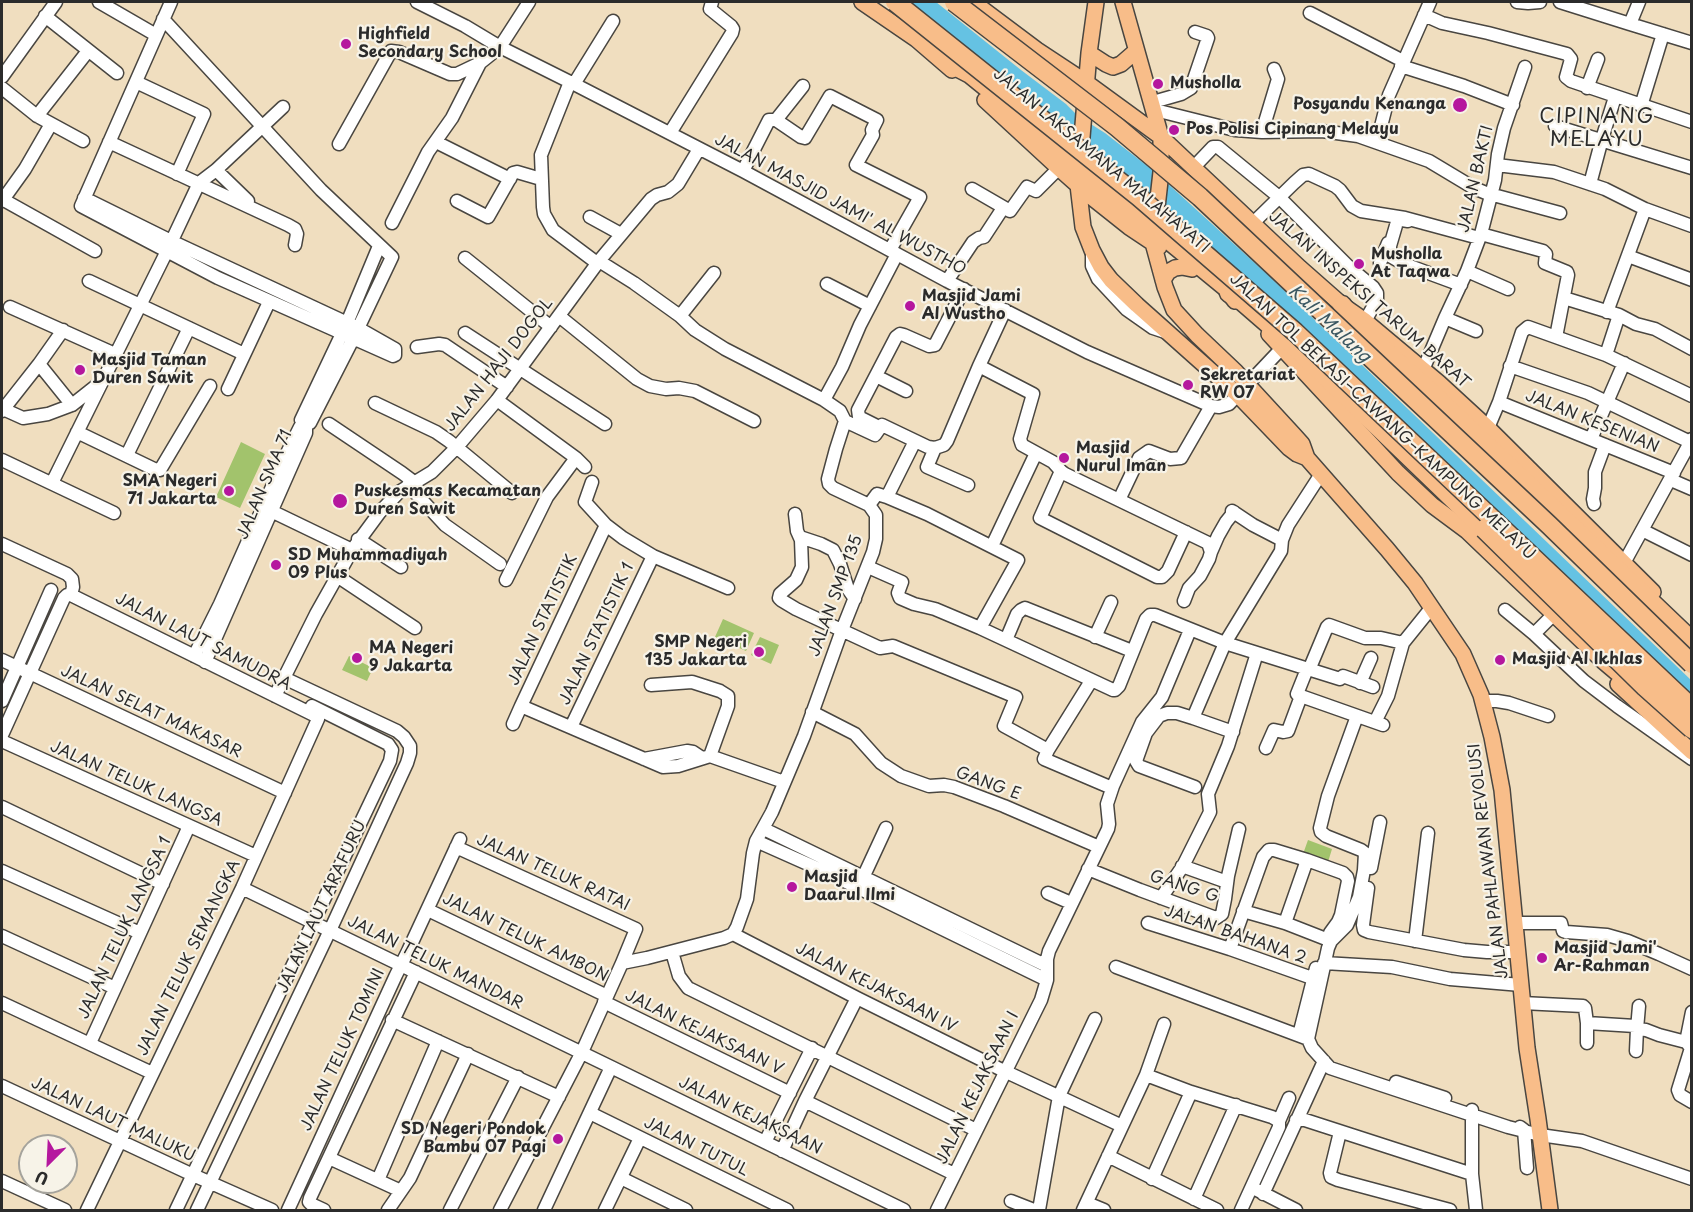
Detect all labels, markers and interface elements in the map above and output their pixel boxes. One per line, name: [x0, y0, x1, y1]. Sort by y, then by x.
place label: Highfield Secondary School: [358, 25, 502, 63]
marker: Highfield Secondary School: [339, 37, 353, 51]
street label: JALAN LAKSAMANA MALAHAYATI: [989, 65, 1213, 257]
place label: Musholla: [1170, 74, 1241, 94]
marker: Musholla: [1151, 77, 1165, 91]
place label: Posyandu Kenanga: [1293, 95, 1446, 115]
marker: Posyandu Kenanga: [1451, 96, 1469, 114]
district label: CIPINANG MELAYU: [1539, 105, 1655, 152]
place label: Pos Polisi Cipinang Melayu: [1186, 120, 1399, 140]
marker: Pos Polisi Cipinang Melayu: [1167, 123, 1181, 137]
street label: JALAN BAKTI: [1454, 124, 1498, 234]
street label: JALAN MASJID JAMI' AL WUSTHO: [711, 130, 969, 280]
street label: JALAN INSPEKSI TARUM BARAT: [1264, 207, 1474, 393]
place label: Musholla At Taqwa: [1371, 245, 1450, 283]
marker: Musholla At Taqwa: [1352, 257, 1366, 271]
street label: JALAN TOL BEKASI–CAWANG–KAMPUNG MELAYU: [1225, 270, 1539, 564]
water label: Kali Malang: [1283, 280, 1375, 368]
place label: Masjid Jami Al Wustho: [922, 287, 1020, 325]
street label: JALAN HAJI DOGOL: [441, 294, 557, 436]
marker: Masjid Jami Al Wustho: [903, 299, 917, 313]
place label: Masjid Taman Duren Sawit: [92, 351, 207, 389]
marker: Masjid Taman Duren Sawit: [73, 363, 87, 377]
place label: Sekretariat RW 07: [1200, 366, 1295, 404]
marker: Sekretariat RW 07: [1181, 378, 1195, 392]
street label: JALAN KESENIAN: [1522, 386, 1662, 458]
street label: JALAN SMA 71: [233, 427, 297, 543]
place label: Masjid Nurul Iman: [1076, 439, 1166, 477]
marker: Masjid Nurul Iman: [1057, 451, 1071, 465]
place label: SMA Negeri 71 Jakarta: [123, 472, 217, 510]
place label: Puskesmas Kecamatan Duren Sawit: [354, 482, 541, 520]
marker: SMA Negeri 71 Jakarta: [222, 484, 236, 498]
marker: Puskesmas Kecamatan Duren Sawit: [331, 492, 349, 510]
street label: JALAN SMP 135: [805, 533, 867, 659]
place label: SD Muhammadiyah 09 Plus: [288, 546, 448, 584]
street label: JALAN STATISTIK: [504, 551, 582, 689]
marker: SD Muhammadiyah 09 Plus: [269, 558, 283, 572]
street label: JALAN STATISTIK 1: [556, 560, 638, 708]
street label: JALAN LAUT SAMUDRA: [112, 589, 294, 695]
place label: SMP Negeri 135 Jakarta: [645, 633, 747, 671]
place label: MA Negeri 9 Jakarta: [369, 639, 453, 677]
marker: SMP Negeri 135 Jakarta: [752, 645, 766, 659]
place label: Masjid Al Ikhlas: [1512, 650, 1642, 670]
marker: MA Negeri 9 Jakarta: [350, 651, 364, 665]
marker: Masjid Al Ikhlas: [1493, 653, 1507, 667]
street label: JALAN SELAT MAKASAR: [57, 661, 245, 763]
street label: JALAN TELUK LANGSA: [47, 737, 225, 831]
street label: JALAN PAHLAWAN REVOLUSI: [1465, 742, 1513, 980]
street label: GANG E: [953, 763, 1023, 805]
street label: JALAN LAUT ARAFURU: [273, 817, 371, 997]
street label: JALAN TELUK RATAI: [473, 831, 633, 915]
street label: JALAN TELUK LANGSA 1: [74, 834, 176, 1022]
street label: JALAN TELUK SEMANGKA: [133, 857, 245, 1059]
street label: GANG G: [1147, 867, 1221, 907]
place label: Masjid Daarul Ilmi: [804, 868, 895, 906]
marker: Masjid Daarul Ilmi: [785, 880, 799, 894]
street label: JALAN TELUK AMBON: [439, 889, 611, 987]
street label: JALAN BAHANA 2: [1161, 902, 1309, 968]
street label: JALAN TELUK MANDAR: [344, 912, 526, 1014]
street label: JALAN KEJAKSAAN IV: [792, 939, 960, 1037]
place label: Masjid Jami' Ar-Rahman: [1554, 939, 1657, 977]
marker: Masjid Jami' Ar-Rahman: [1535, 951, 1549, 965]
street label: JALAN TELUK TOMINI: [297, 966, 389, 1134]
street label: JALAN KEJAKSAAN V: [622, 986, 786, 1080]
street label: JALAN KEJAKSAAN I: [933, 1009, 1023, 1167]
street label: JALAN LAUT MALUKU: [28, 1073, 198, 1167]
street label: JALAN KEJAKSAAN: [675, 1073, 825, 1159]
street label: JALAN TUTUL: [640, 1113, 752, 1181]
place label: SD Negeri Pondok Bambu 07 Pagi: [401, 1120, 546, 1158]
marker: SD Negeri Pondok Bambu 07 Pagi: [551, 1132, 565, 1146]
north arrow: [18, 1134, 78, 1194]
text: U: [31, 1165, 52, 1192]

